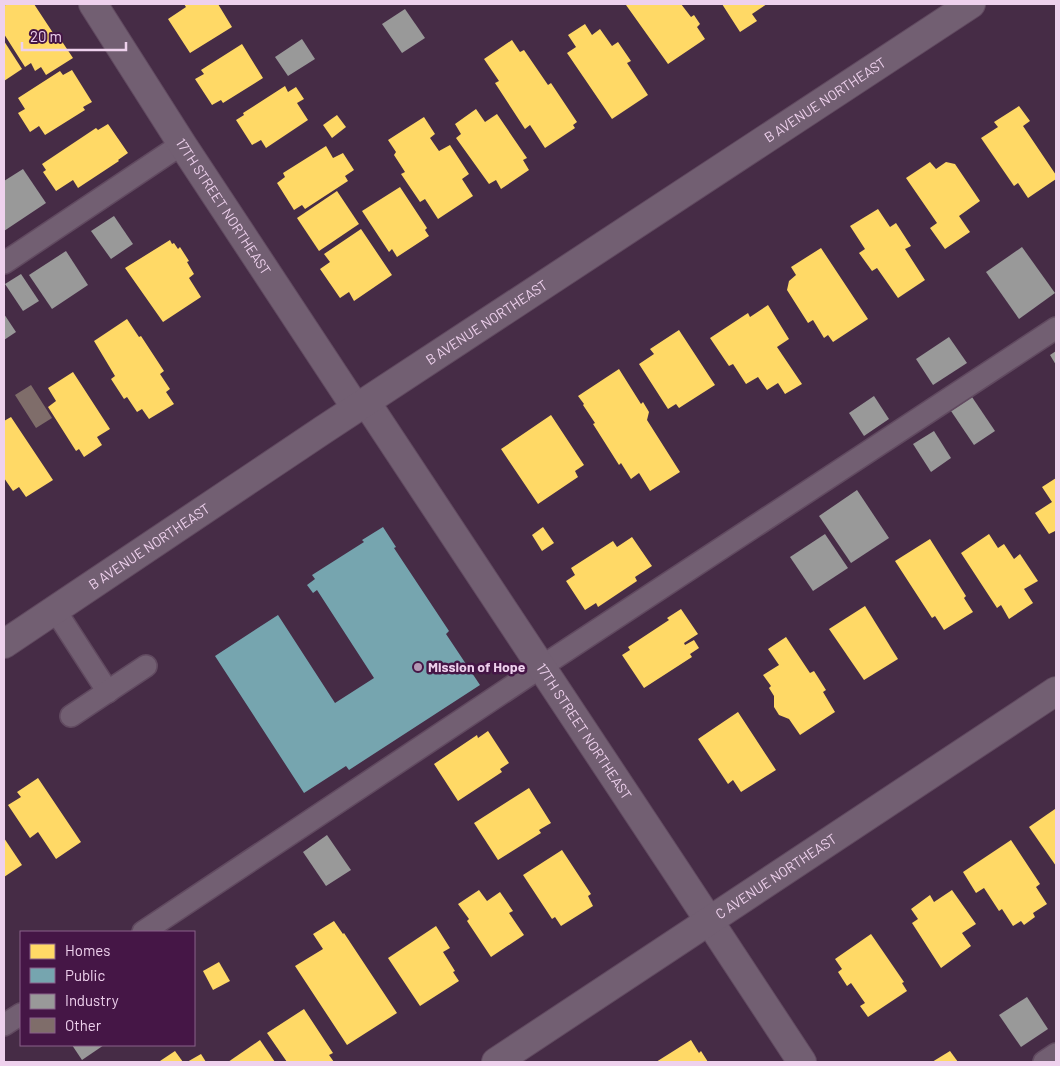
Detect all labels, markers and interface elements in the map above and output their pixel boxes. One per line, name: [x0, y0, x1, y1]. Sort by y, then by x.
scale bar: [22, 20, 126, 52]
text: 20 m: [30, 27, 62, 45]
street label: B AVENUE NORTHEAST: [761, 53, 889, 146]
street label: 17TH STREET NORTHEAST: [173, 135, 275, 278]
street label: B AVENUE NORTHEAST: [422, 276, 550, 368]
street label: B AVENUE NORTHEAST: [85, 499, 213, 593]
place label: Mission of Hope: [428, 658, 526, 675]
street label: 17TH STREET NORTHEAST: [533, 660, 636, 803]
marker: Mission of Hope: [412, 661, 424, 673]
street label: C AVENUE NORTHEAST: [712, 830, 840, 922]
legend: [20, 931, 195, 1046]
text: Homes: [65, 941, 110, 959]
text: Public: [65, 966, 105, 984]
text: Industry: [65, 991, 119, 1009]
text: Other: [65, 1016, 102, 1034]

